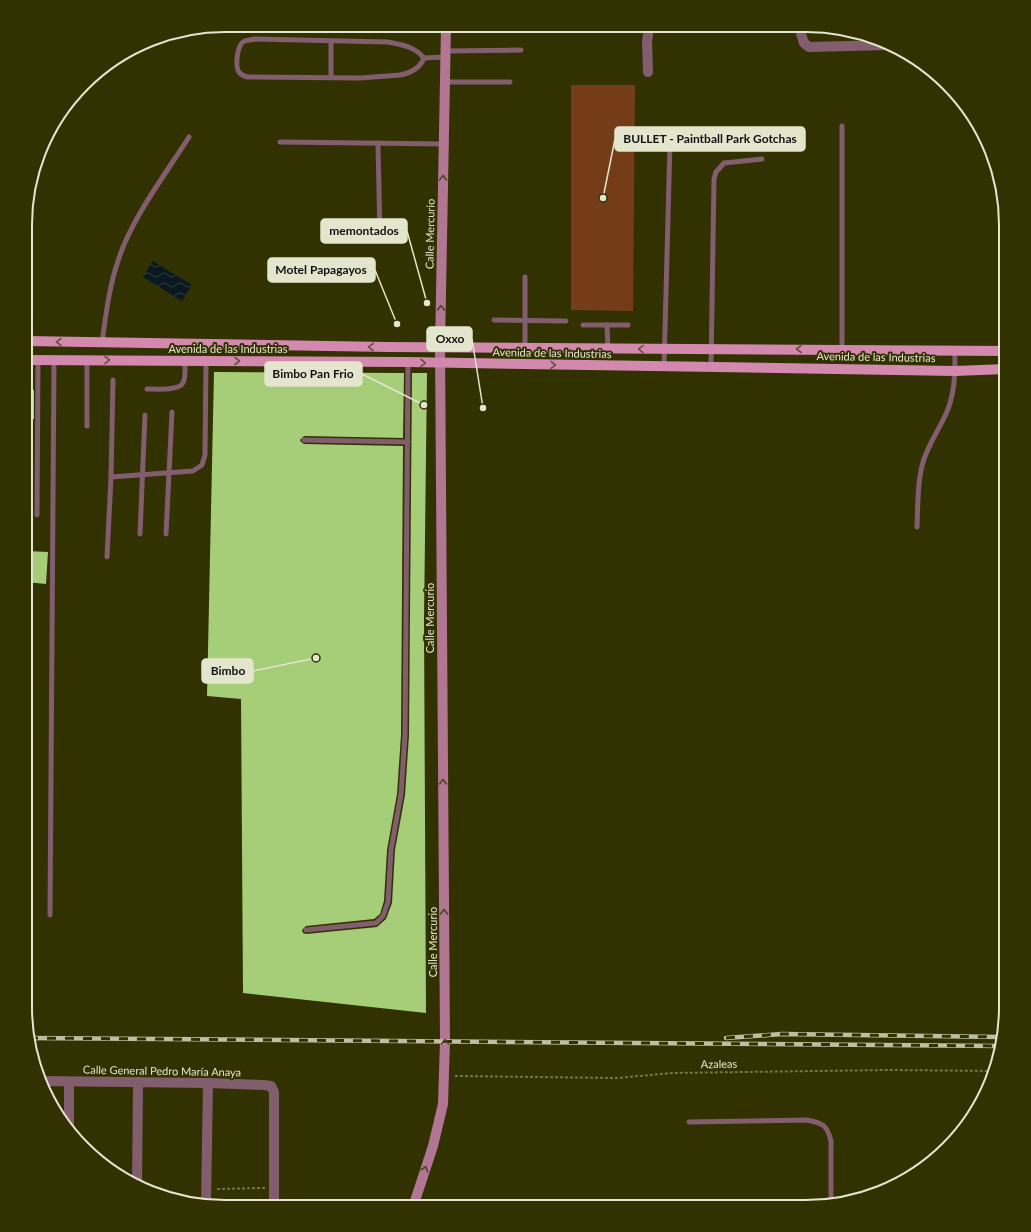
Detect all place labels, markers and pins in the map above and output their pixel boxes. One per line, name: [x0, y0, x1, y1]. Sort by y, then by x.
callout: BULLET - Paintball Park Gotchas: [615, 127, 805, 151]
callout: memontados: [321, 219, 407, 243]
callout: Motel Papagayos: [268, 258, 375, 282]
callout: Oxxo: [427, 327, 472, 351]
callout: Bimbo Pan Frio: [265, 362, 362, 386]
callout: Bimbo: [202, 659, 253, 683]

